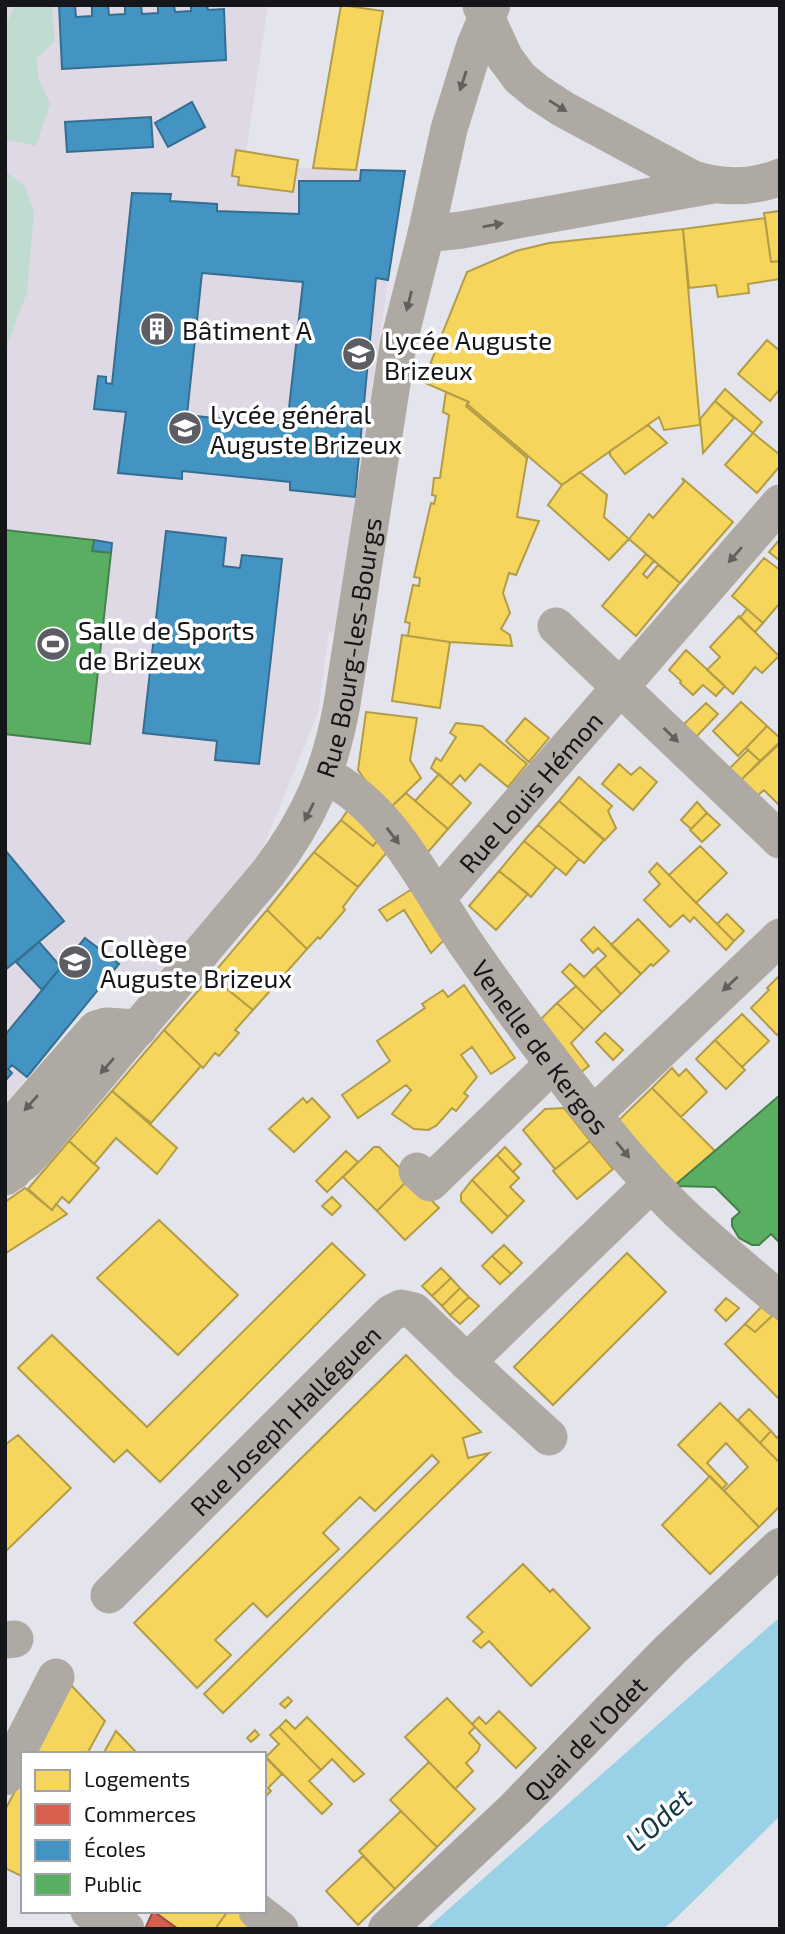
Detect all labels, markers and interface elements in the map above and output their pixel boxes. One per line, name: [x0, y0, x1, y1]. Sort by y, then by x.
one-way arrow: [457, 70, 468, 91]
one-way arrow: [549, 99, 568, 112]
one-way arrow: [482, 219, 504, 230]
one-way arrow: [403, 291, 413, 312]
building icon: Bâtiment A: [138, 310, 176, 348]
place label: Bâtiment A: [182, 314, 312, 345]
place label: Lycée Auguste Brizeux: [384, 324, 552, 385]
school or university icon: Lycée Auguste Brizeux: [340, 335, 378, 373]
place label: Lycée général Auguste Brizeux: [210, 398, 402, 459]
school or university icon: Lycée général Auguste Brizeux: [166, 409, 204, 447]
street label: Rue Bourg-les-Bourgs: [308, 515, 386, 781]
one-way arrow: [727, 546, 743, 564]
place label: Salle de Sports de Brizeux: [78, 614, 255, 675]
sports icon: Salle de Sports de Brizeux: [34, 625, 72, 663]
street label: Rue Louis Hémon: [451, 704, 608, 878]
one-way arrow: [662, 726, 679, 742]
one-way arrow: [303, 802, 315, 822]
one-way arrow: [386, 827, 400, 845]
place label: Collège Auguste Brizeux: [100, 932, 292, 993]
school or university icon: Collège Auguste Brizeux: [56, 943, 94, 981]
street label: Venelle de Kergos: [466, 953, 617, 1140]
one-way arrow: [722, 975, 739, 991]
one-way arrow: [99, 1057, 115, 1075]
one-way arrow: [23, 1094, 39, 1112]
one-way arrow: [615, 1142, 630, 1159]
street label: Rue Joseph Halléguen: [183, 1318, 386, 1521]
street label: Quai de l'Odet: [517, 1669, 652, 1807]
legend: [21, 1752, 266, 1913]
text: Logements: [84, 1766, 190, 1791]
water label: L'Odet: [618, 1780, 699, 1858]
text: Commerces: [84, 1801, 196, 1826]
text: Écoles: [84, 1836, 146, 1861]
text: Public: [84, 1871, 142, 1896]

